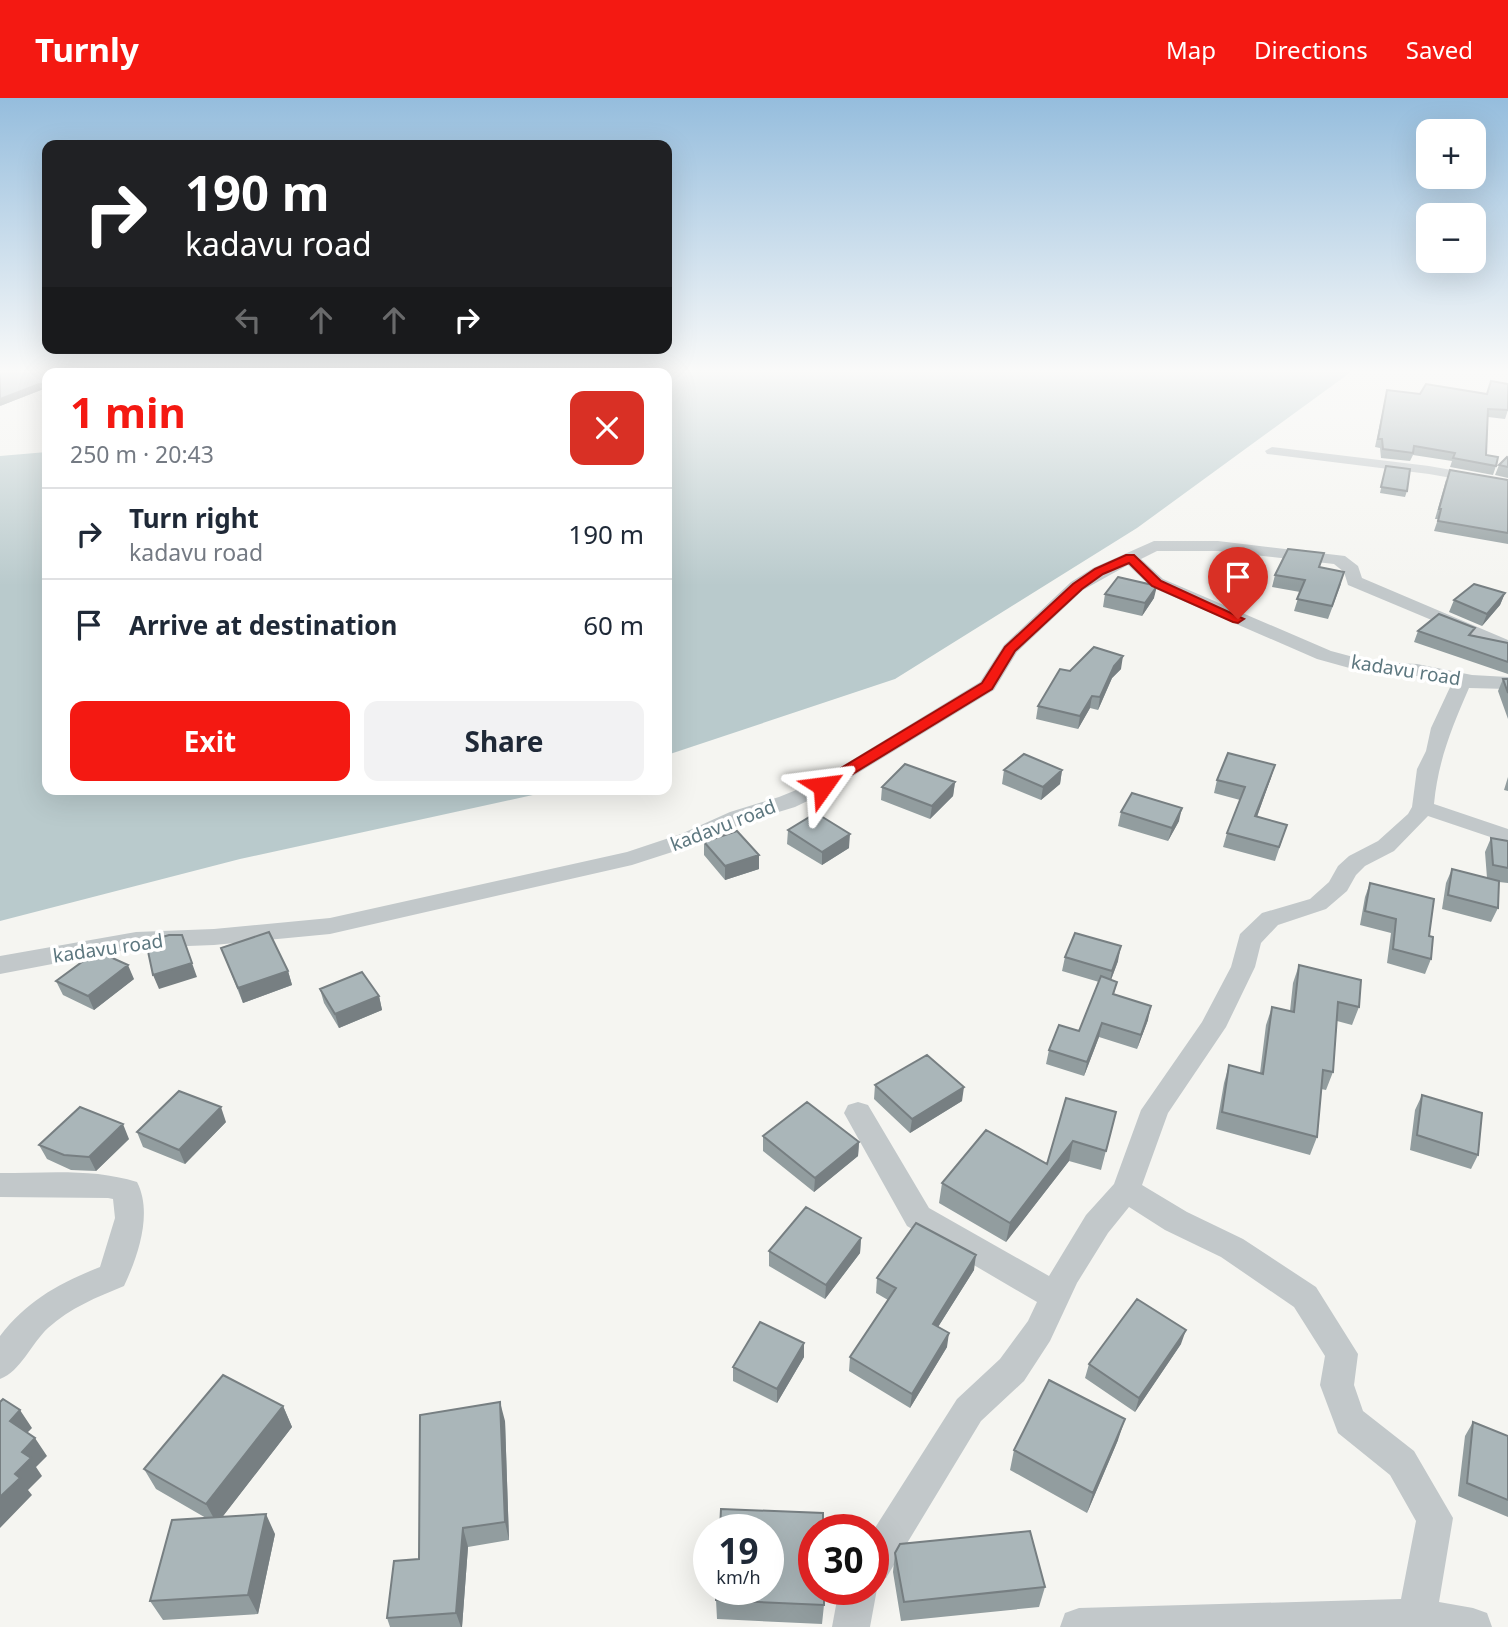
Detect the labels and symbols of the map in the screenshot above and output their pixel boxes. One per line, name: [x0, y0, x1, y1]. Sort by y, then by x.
pin: [1208, 547, 1268, 619]
street label: kadavu road: [1349, 648, 1463, 692]
position arrow: [786, 749, 860, 823]
street label: kadavu road: [667, 793, 779, 857]
street label: kadavu road: [51, 927, 165, 969]
speed limit sign: 30: [798, 1514, 889, 1605]

